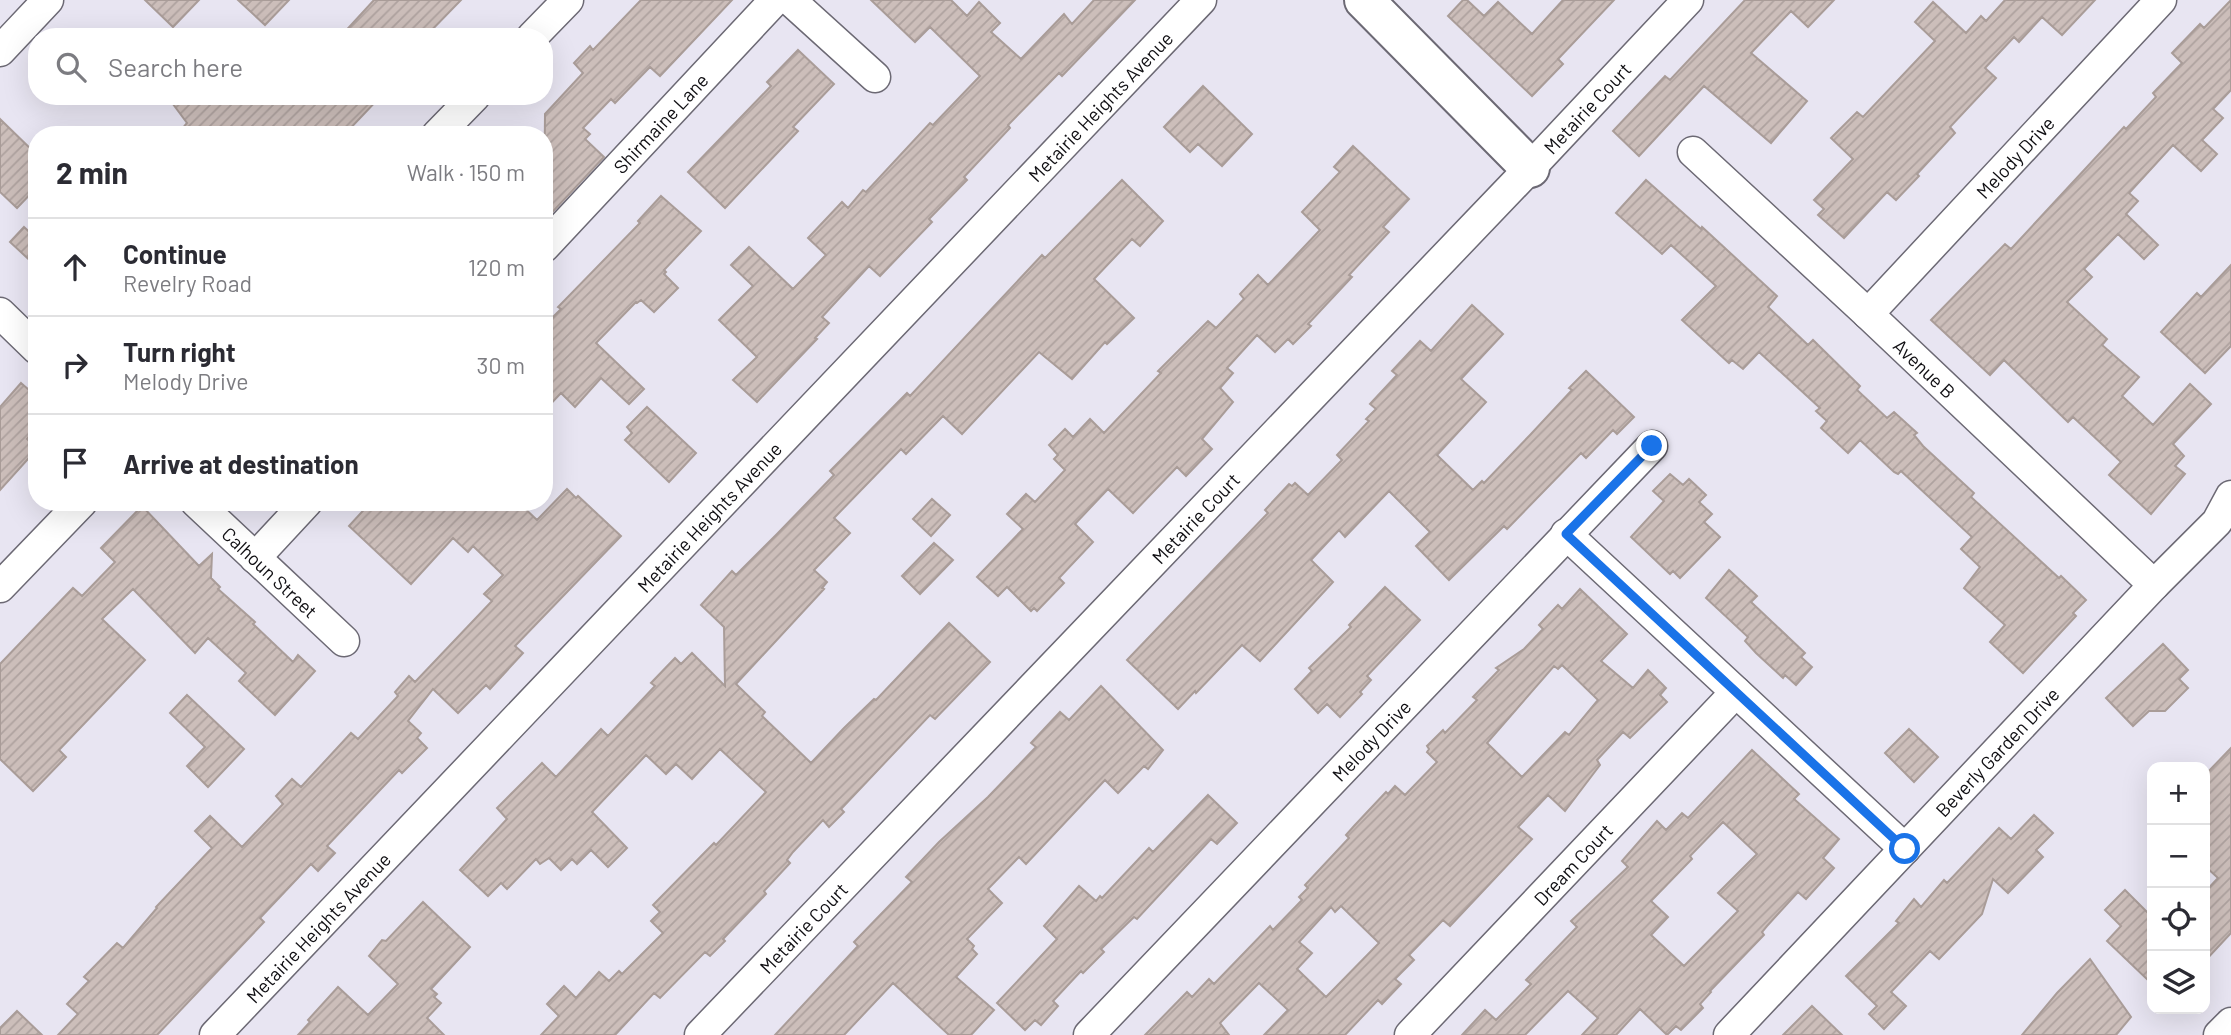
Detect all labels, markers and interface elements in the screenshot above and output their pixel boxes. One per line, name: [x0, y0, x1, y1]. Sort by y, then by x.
street label: Metairie Heights Avenue: [1023, 26, 1177, 186]
search box: [28, 28, 553, 105]
icon: search: [52, 48, 90, 86]
text: Search here: [108, 51, 243, 82]
street label: Metairie Court: [1538, 57, 1635, 158]
street label: Shirmaine Lane: [608, 68, 712, 178]
street label: Melody Drive: [1971, 111, 2058, 203]
text: 2 min: [56, 154, 128, 190]
text: Walk · 150 m: [407, 158, 525, 186]
text: Continue: [123, 238, 227, 269]
icon: ahead: [56, 248, 94, 286]
text: 120 m: [468, 253, 525, 281]
text: Revelry Road: [123, 269, 252, 297]
street label: Avenue B: [1889, 333, 1961, 403]
text: Turn right: [123, 336, 236, 367]
icon: right: [56, 346, 94, 384]
text: 30 m: [477, 351, 525, 379]
text: Melody Drive: [123, 367, 249, 395]
route end: [1636, 430, 1667, 461]
street label: Metairie Heights Avenue: [632, 437, 786, 597]
icon: arrive: [56, 444, 94, 482]
text: Arrive at destination: [123, 448, 359, 479]
street label: Metairie Court: [1146, 468, 1244, 568]
street label: Calhoun Street: [218, 522, 323, 622]
street label: Beverly Garden Drive: [1930, 682, 2063, 821]
street label: Melody Drive: [1327, 695, 1415, 786]
map controls: [2147, 762, 2210, 1014]
button: +: [2147, 762, 2210, 825]
street label: Dream Court: [1528, 818, 1617, 910]
button: −: [2147, 825, 2210, 888]
route start: [1889, 833, 1920, 864]
street label: Metairie Heights Avenue: [241, 847, 395, 1007]
street label: Metairie Court: [754, 877, 852, 978]
button: locate: [2147, 888, 2210, 951]
button: layers: [2147, 951, 2210, 1014]

